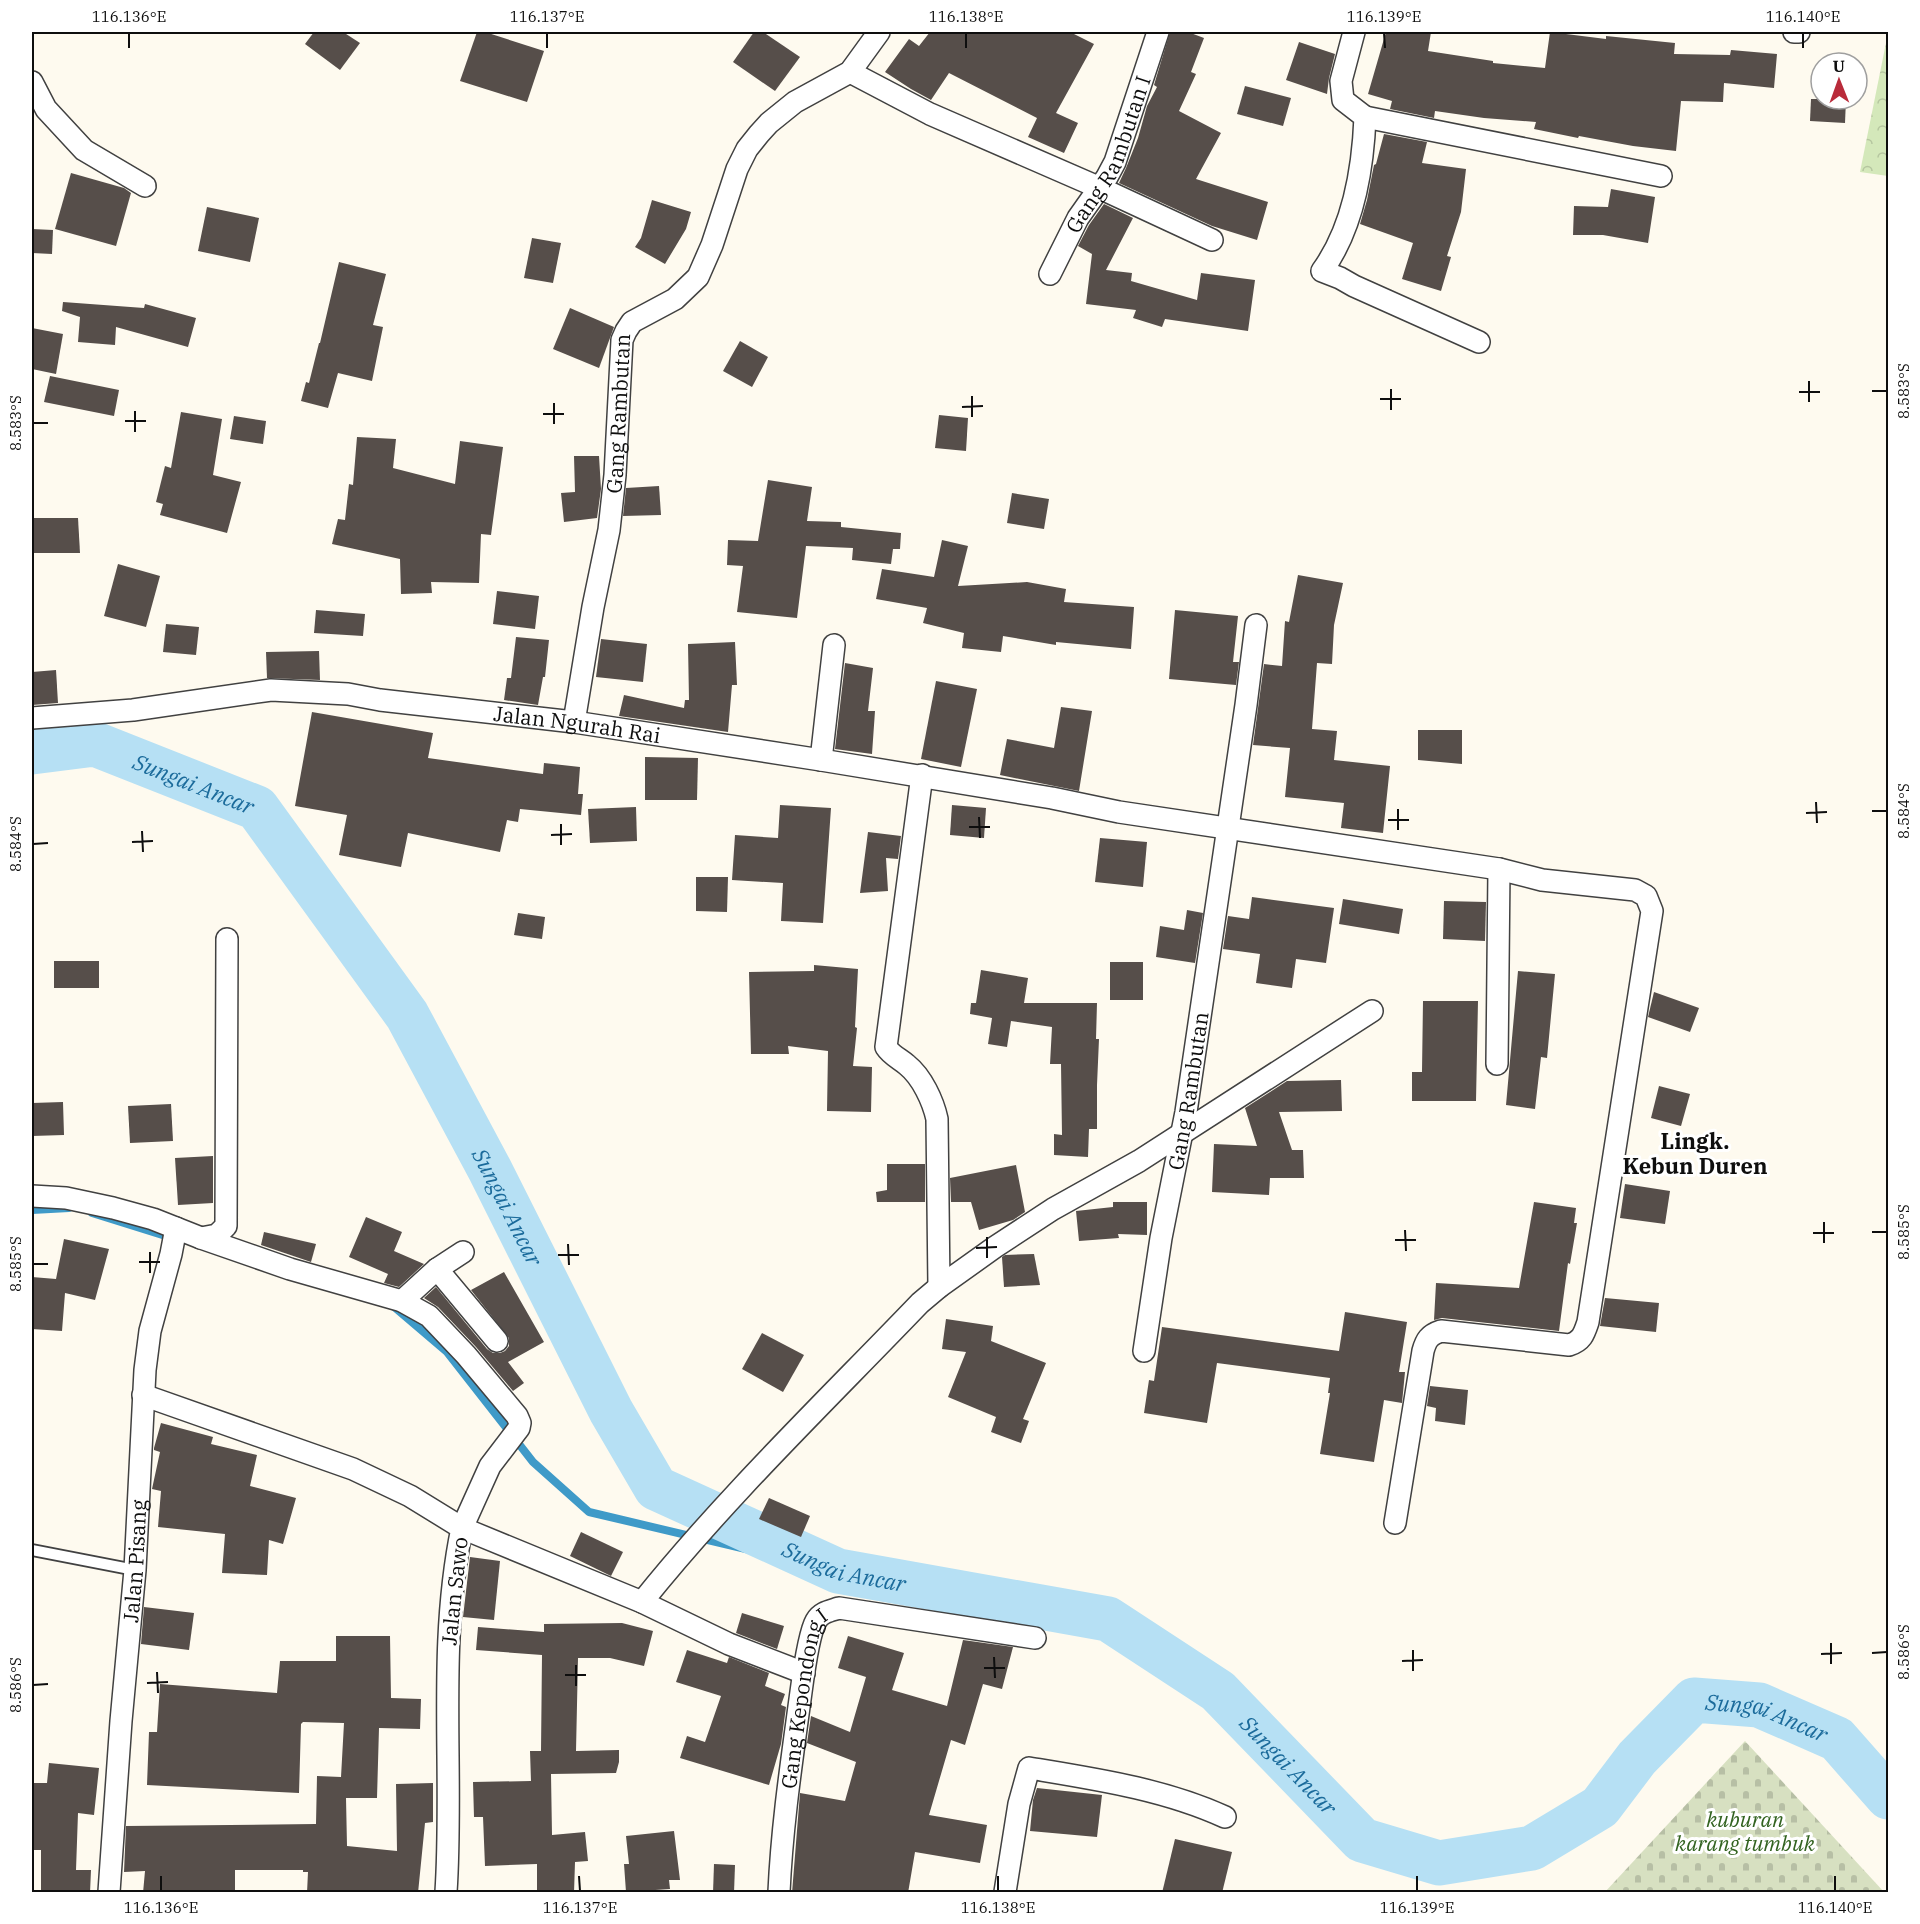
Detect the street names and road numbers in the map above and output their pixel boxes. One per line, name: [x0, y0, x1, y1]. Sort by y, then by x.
street label: Gang Rambutan I: [1059, 72, 1157, 237]
street label: Gang Rambutan: [599, 333, 636, 495]
street label: Jalan Ngurah Rai: [492, 699, 663, 749]
street label: Gang Rambutan: [1161, 1010, 1215, 1172]
street label: Jalan Pisang: [116, 1498, 153, 1624]
street label: Jalan Sawo: [434, 1535, 474, 1647]
street label: Gang Kepondong I: [774, 1601, 833, 1790]

